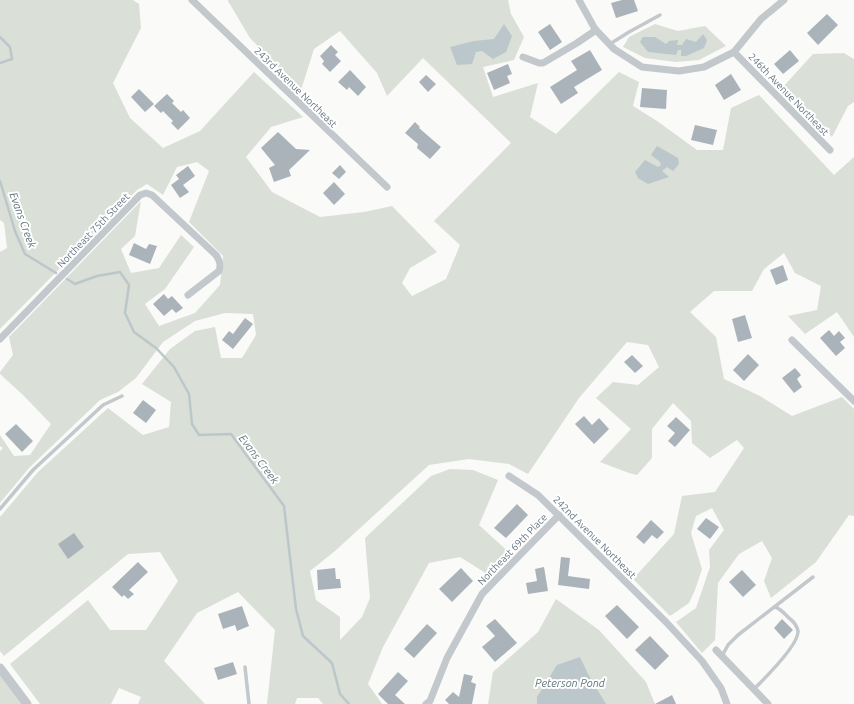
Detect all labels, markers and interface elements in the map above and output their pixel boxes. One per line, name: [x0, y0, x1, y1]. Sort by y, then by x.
street label: 243rd Avenue Northeast: [252, 45, 339, 130]
street label: 246th Avenue Northeast: [746, 51, 831, 138]
water label: Evans Creek: [7, 191, 39, 250]
street label: Northeast 75th Street: [55, 191, 132, 270]
water label: Evans Creek: [237, 432, 282, 486]
street label: 242nd Avenue Northeast: [551, 494, 638, 581]
street label: Northeast 69th Place: [475, 511, 549, 587]
water label: Peterson Pond: [535, 677, 606, 689]

